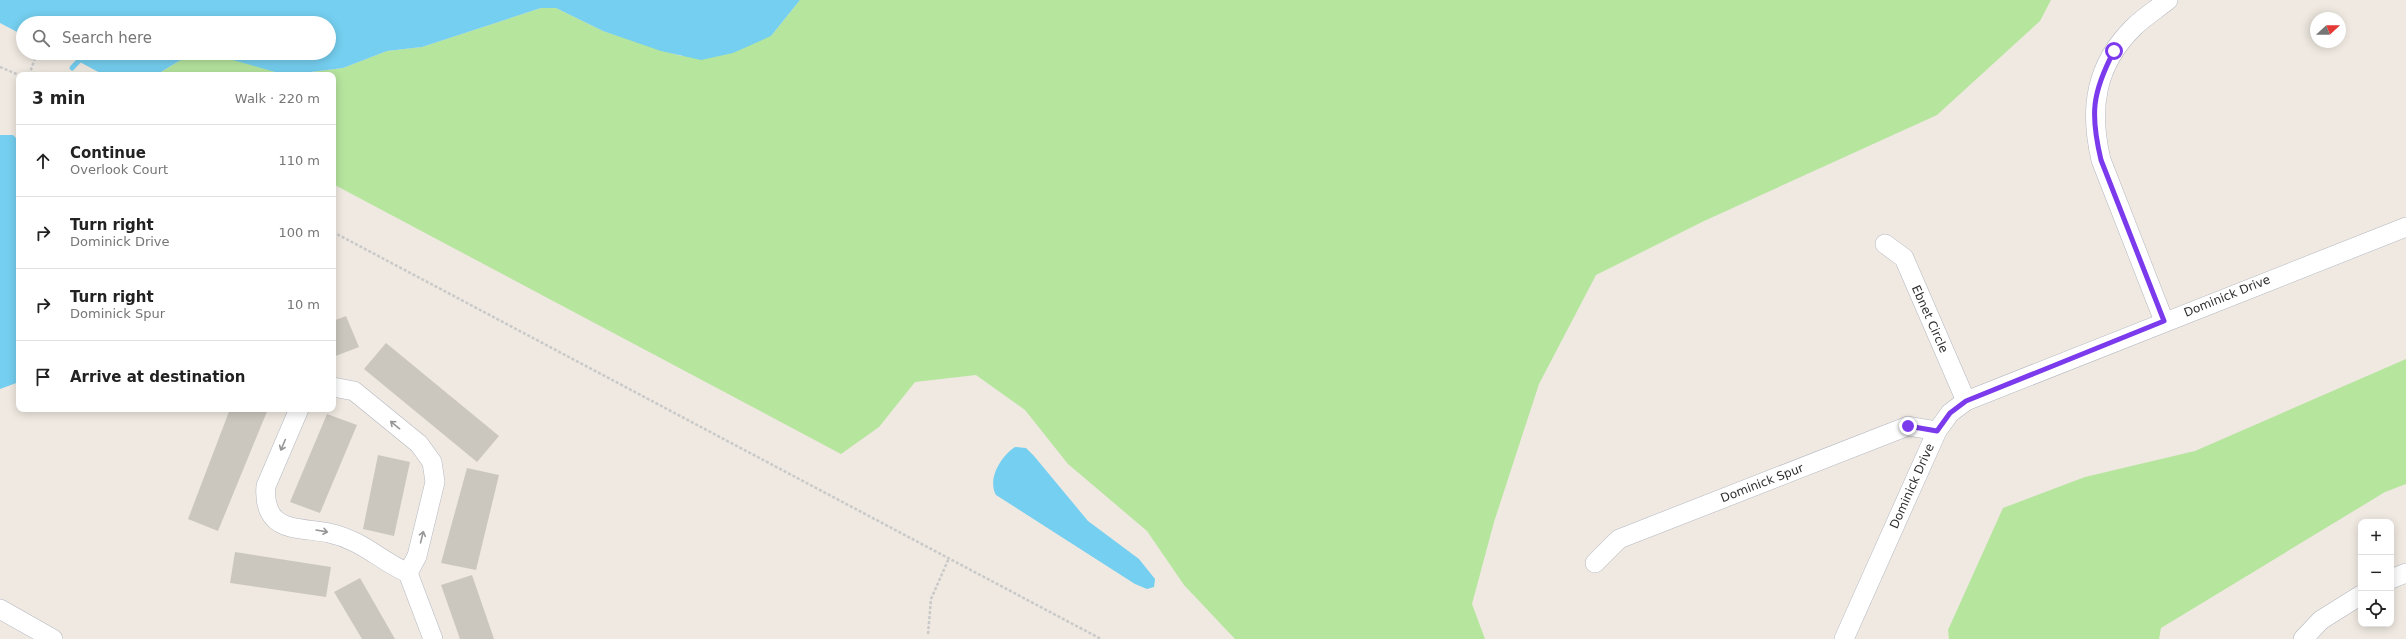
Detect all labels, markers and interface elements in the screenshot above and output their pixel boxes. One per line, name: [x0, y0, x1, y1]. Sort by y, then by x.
north arrow: [2310, 12, 2346, 48]
search box: [16, 16, 336, 60]
icon: search: [30, 27, 52, 49]
text: Search here: [62, 29, 152, 47]
route start: [2105, 42, 2123, 60]
text: 3 min: [32, 88, 85, 108]
text: Walk · 220 m: [235, 91, 320, 106]
text: Continue: [70, 144, 146, 162]
icon: ahead: [32, 150, 54, 172]
text: 110 m: [278, 153, 320, 168]
text: Overlook Court: [70, 162, 168, 177]
text: Turn right: [70, 216, 154, 234]
icon: right: [32, 222, 54, 244]
text: 100 m: [278, 225, 320, 240]
text: Dominick Drive: [70, 234, 170, 249]
street label: Dominick Drive: [2182, 272, 2272, 320]
street label: Ebnet Circle: [1909, 283, 1951, 355]
text: Turn right: [70, 288, 154, 306]
icon: right: [32, 294, 54, 316]
text: 10 m: [287, 297, 320, 312]
text: Dominick Spur: [70, 306, 165, 321]
icon: arrive: [32, 366, 54, 388]
text: Arrive at destination: [70, 368, 245, 386]
route end: [1899, 417, 1917, 435]
one-way arrow: [390, 420, 400, 429]
one-way arrow: [279, 438, 287, 450]
street label: Dominick Drive: [1887, 441, 1937, 531]
street label: Dominick Spur: [1719, 461, 1805, 505]
map controls: [2358, 519, 2394, 627]
button: +: [2358, 519, 2394, 555]
one-way arrow: [315, 528, 328, 536]
one-way arrow: [418, 531, 426, 544]
button: −: [2358, 555, 2394, 591]
button: locate: [2358, 591, 2394, 627]

